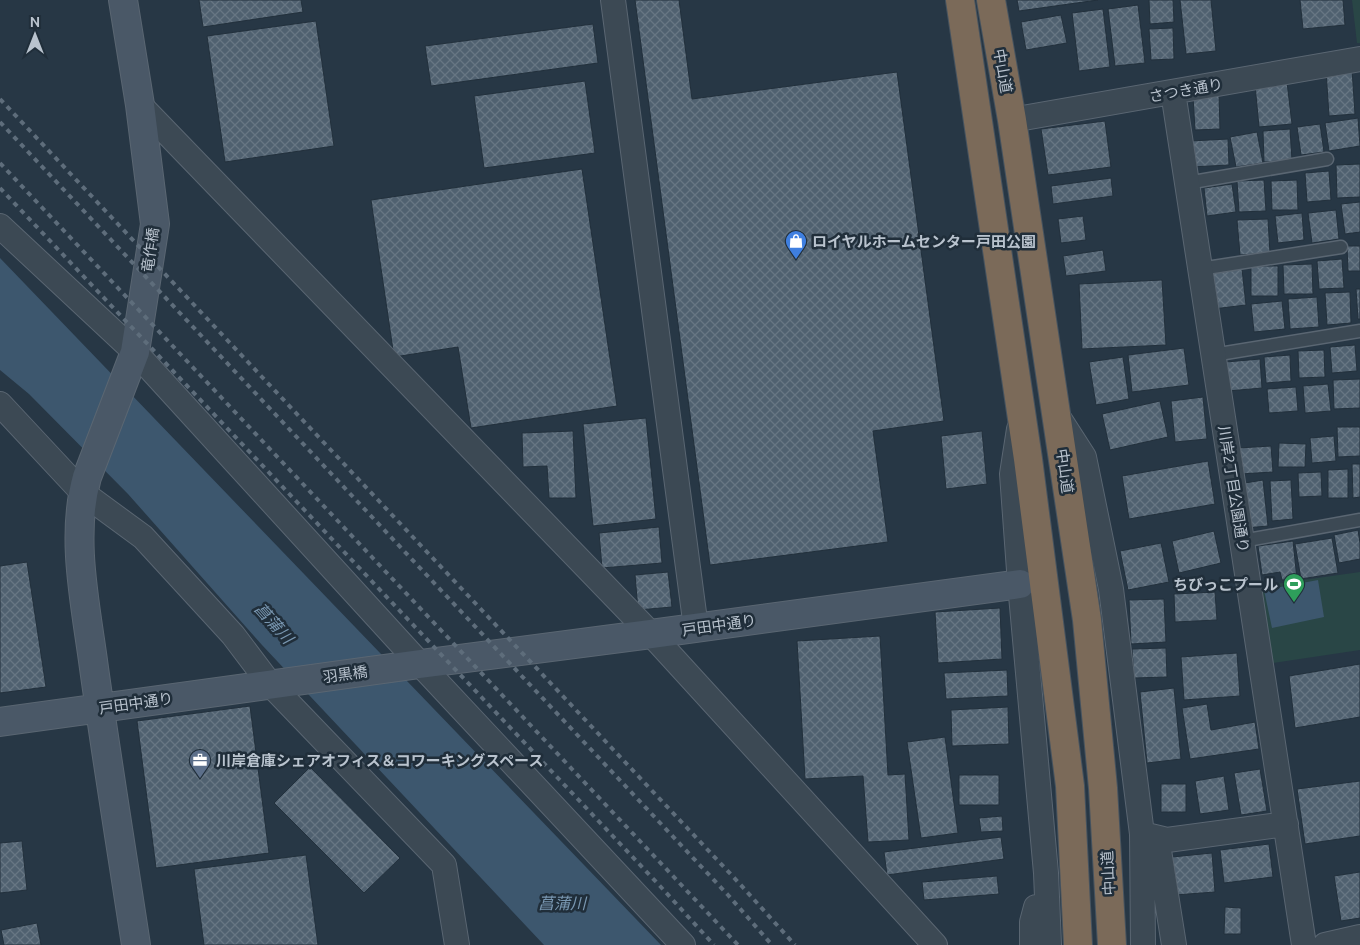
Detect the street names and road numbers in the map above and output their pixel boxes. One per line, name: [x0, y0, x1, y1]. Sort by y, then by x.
street label: 中山道: [991, 47, 1015, 95]
street label: さつき通り: [1148, 75, 1224, 105]
street label: 竜作橋: [138, 227, 162, 273]
street label: 川岸2丁目公園通り: [1216, 424, 1252, 554]
street label: 中山道: [1053, 448, 1077, 494]
street label: 戸田中通り: [681, 611, 757, 639]
street label: 羽黒橋: [322, 662, 368, 686]
street label: 戸田中通り: [98, 689, 174, 717]
street label: 中山道: [1098, 850, 1118, 896]

